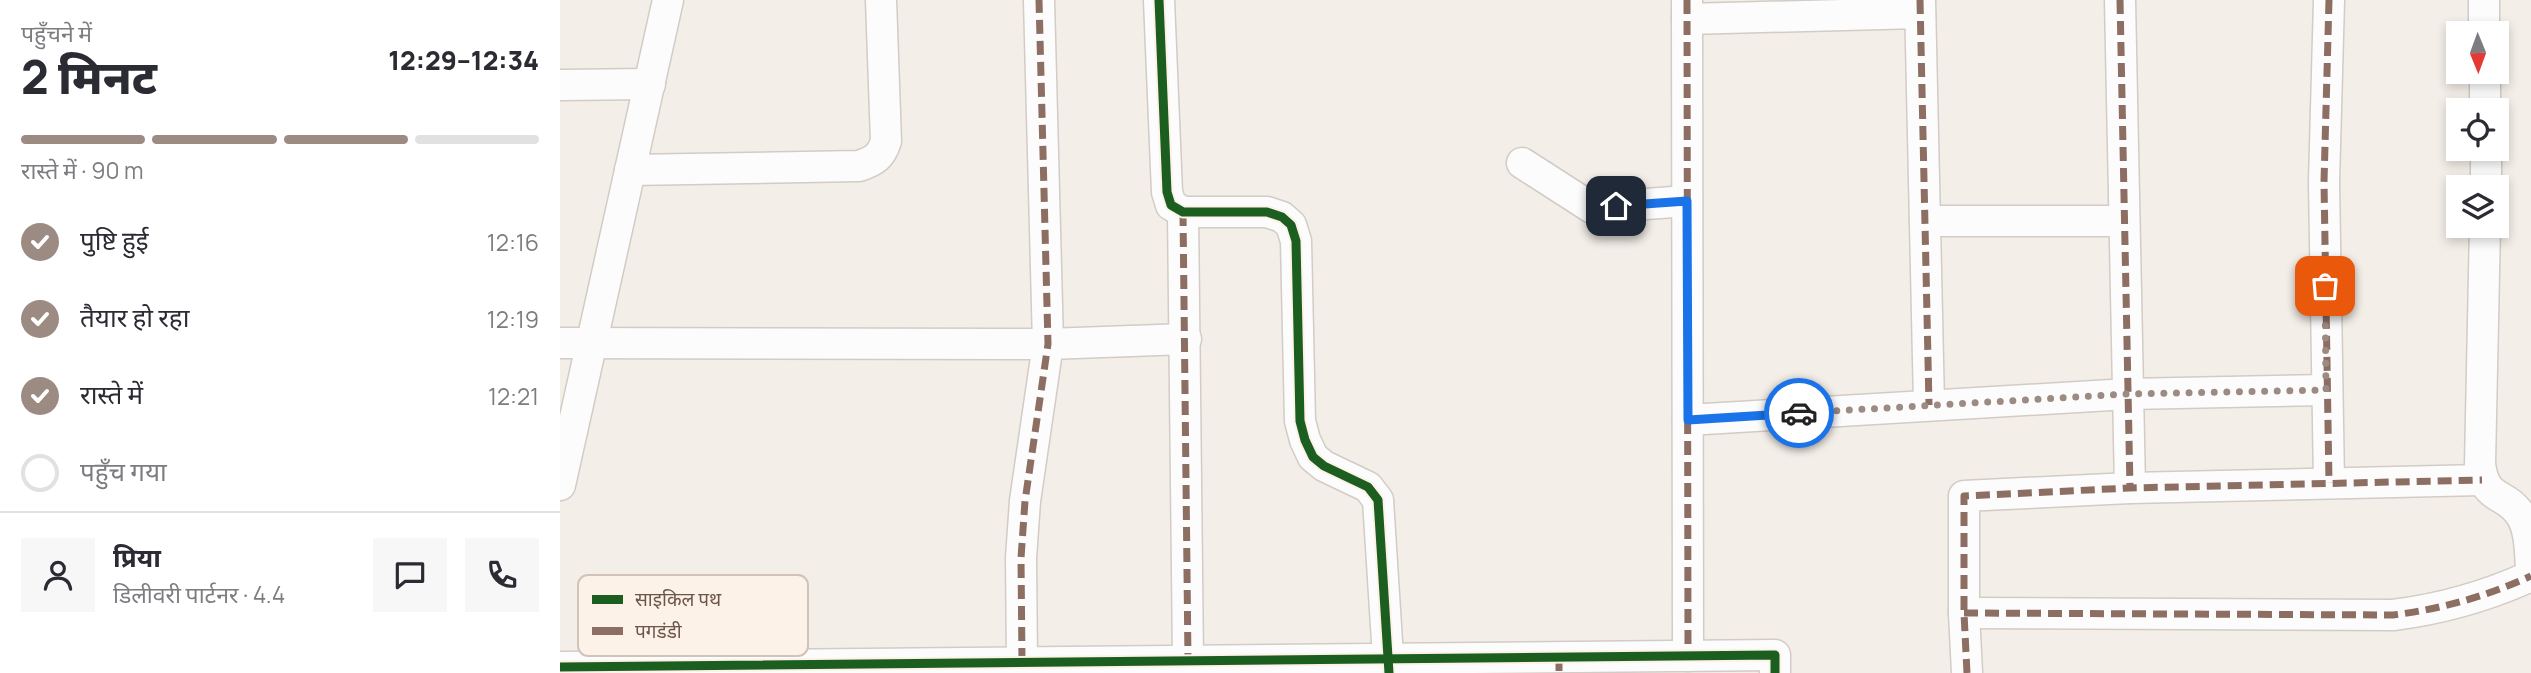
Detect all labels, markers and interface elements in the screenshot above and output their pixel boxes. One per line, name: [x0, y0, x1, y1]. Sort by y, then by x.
text: पहुँचने में: [21, 17, 92, 49]
north arrow: [2446, 21, 2510, 84]
map controls: [2446, 21, 2509, 238]
text: 12:29–12:34: [388, 42, 539, 78]
text: 2 मिनट: [21, 45, 157, 108]
button: locate: [2446, 98, 2509, 161]
text: रास्ते में · 90 m: [21, 154, 144, 186]
button: layers: [2446, 175, 2509, 238]
pin: [1586, 176, 1646, 236]
icon: home: [1597, 187, 1635, 225]
text: पुष्टि हुई: [80, 222, 148, 258]
icon: check: [21, 223, 59, 261]
text: 12:16: [487, 226, 539, 258]
pin: [2295, 256, 2355, 316]
icon: bag: [2306, 267, 2344, 305]
text: तैयार हो रहा: [80, 299, 189, 335]
icon: check: [21, 300, 59, 338]
text: 12:19: [487, 303, 539, 335]
text: रास्ते में: [80, 376, 143, 412]
icon: check: [21, 377, 59, 415]
courier: [1764, 378, 1834, 448]
text: 12:21: [488, 380, 539, 412]
icon: car: [1780, 394, 1818, 432]
text: पहुँच गया: [80, 453, 167, 489]
button: person: [21, 538, 95, 612]
button: chat: [373, 538, 447, 612]
button: phone: [465, 538, 539, 612]
text: प्रिया: [113, 539, 161, 575]
legend: [578, 575, 808, 656]
text: डिलीवरी पार्टनर · 4.4: [113, 578, 285, 610]
text: साइकिल पथ: [635, 586, 722, 612]
text: पगडंडी: [635, 618, 683, 644]

